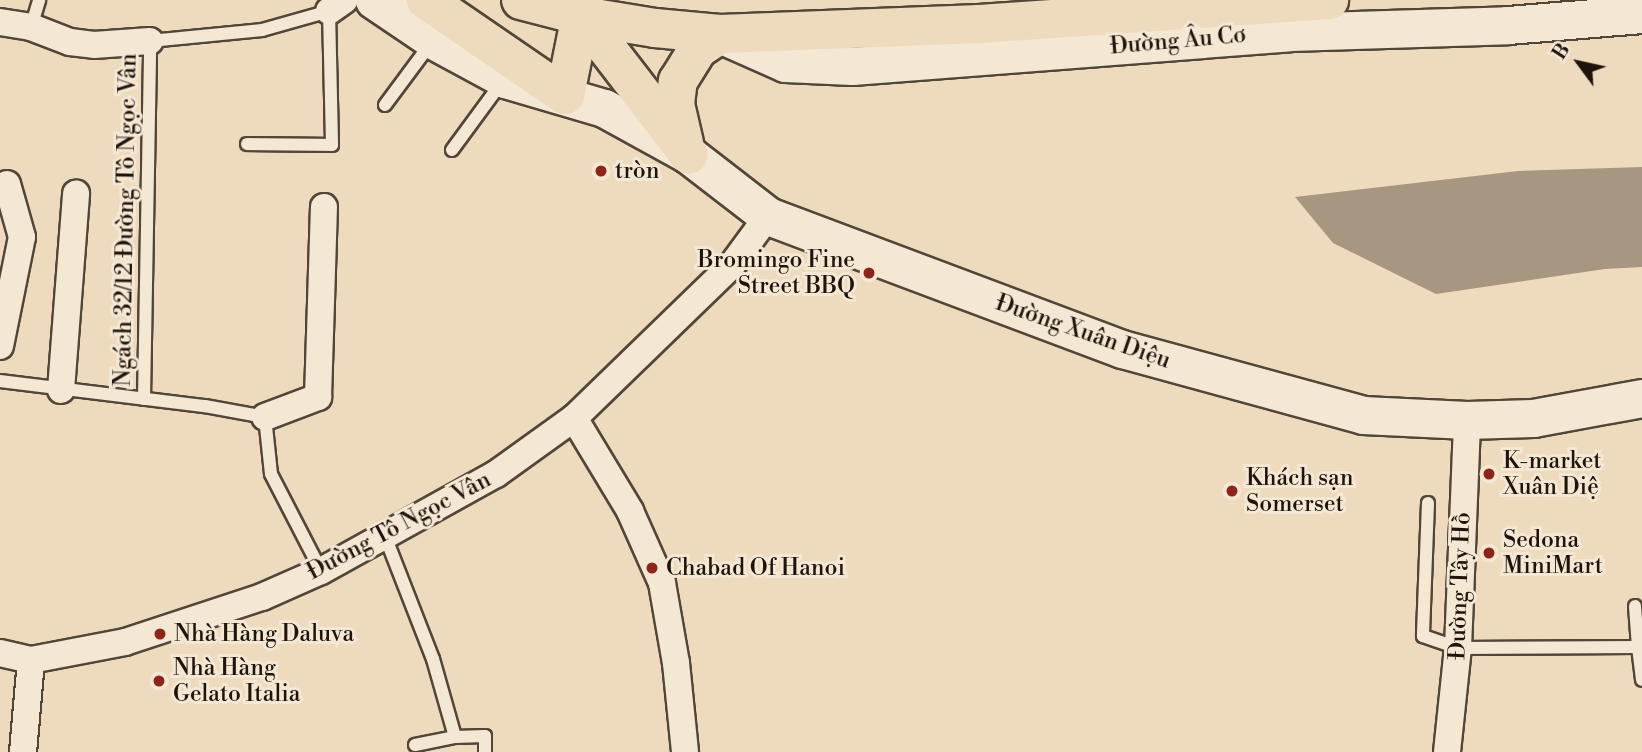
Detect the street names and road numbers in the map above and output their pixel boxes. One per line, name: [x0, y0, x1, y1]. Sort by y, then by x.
street label: Đường Âu Cơ: [1109, 21, 1247, 61]
street label: Ngách 32/12 Đường Tô Ngọc Vân: [109, 53, 143, 387]
street label: Đường Xuân Diệu: [992, 289, 1174, 375]
street label: Đường Tô Ngọc Vân: [302, 466, 496, 586]
street label: Đường Tây Hồ: [1444, 512, 1476, 660]

